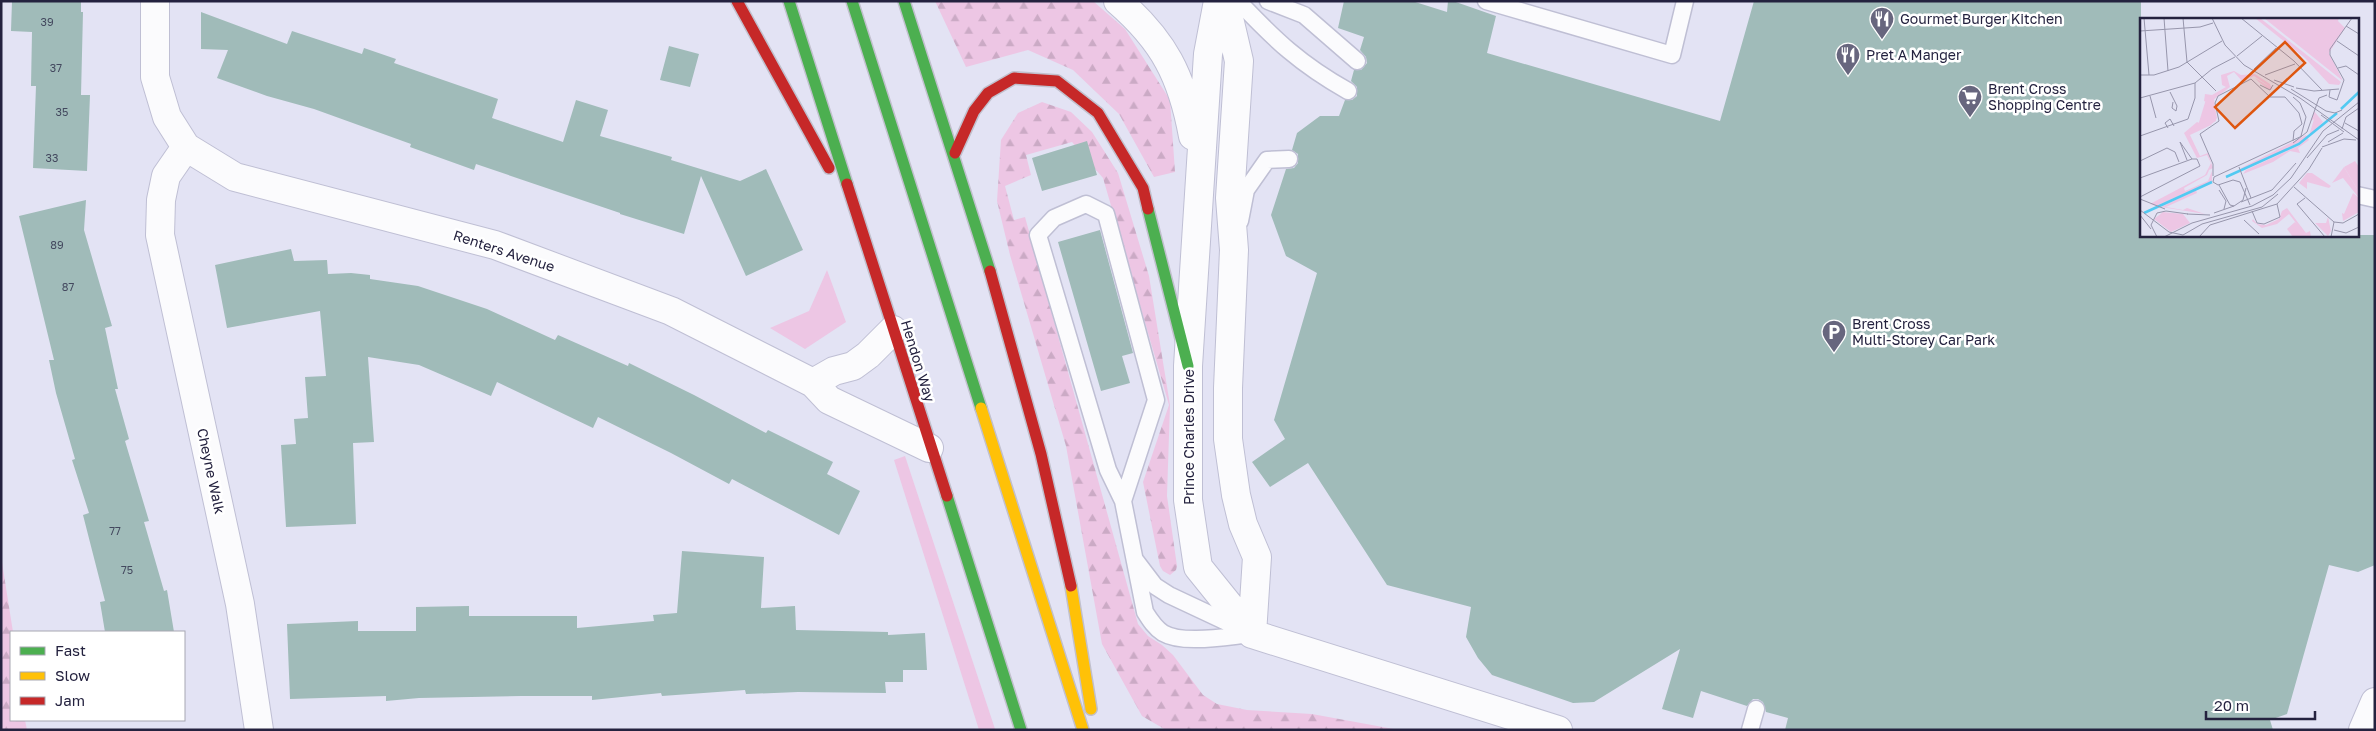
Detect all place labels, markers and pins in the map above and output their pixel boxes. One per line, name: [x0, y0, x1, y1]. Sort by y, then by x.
restaurant icon: Gourmet Burger Kitchen: [1869, 6, 1895, 40]
place label: Gourmet Burger Kitchen: [1900, 10, 2063, 27]
restaurant icon: Pret A Manger: [1835, 42, 1861, 76]
place label: Pret A Manger: [1866, 46, 1962, 63]
place label: Brent Cross Shopping Centre: [1988, 80, 2101, 113]
supermarket icon: Brent Cross Shopping Centre: [1957, 84, 1983, 118]
place label: Brent Cross Multi-Storey Car Park: [1852, 315, 1995, 348]
parking icon: Brent Cross Multi-Storey Car Park: [1821, 319, 1847, 353]

